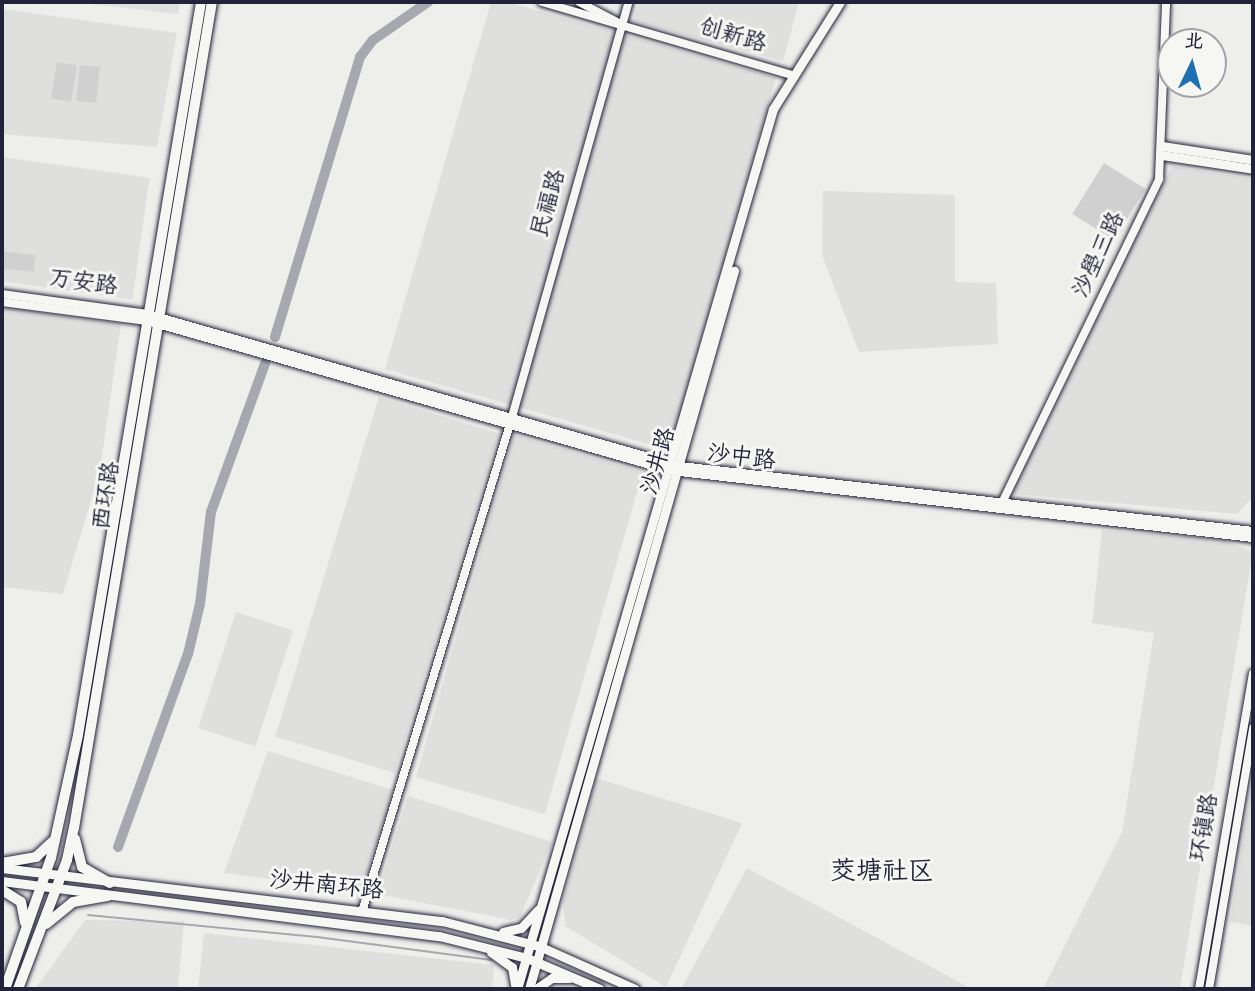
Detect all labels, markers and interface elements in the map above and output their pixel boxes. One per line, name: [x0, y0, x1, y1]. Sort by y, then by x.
street label: 创新路: [695, 15, 769, 61]
north arrow: [1157, 28, 1227, 98]
text: 北: [1183, 29, 1204, 58]
street label: 民福路: [528, 167, 574, 241]
street label: 沙壆三路: [1069, 208, 1133, 304]
street label: 万安路: [47, 267, 119, 303]
street label: 沙井路: [638, 425, 684, 499]
street label: 沙中路: [705, 442, 777, 478]
street label: 西环路: [90, 460, 128, 532]
street label: 环镇路: [1187, 792, 1227, 864]
district label: 茭塘社区: [830, 858, 934, 890]
street label: 沙井南环路: [267, 868, 385, 908]

